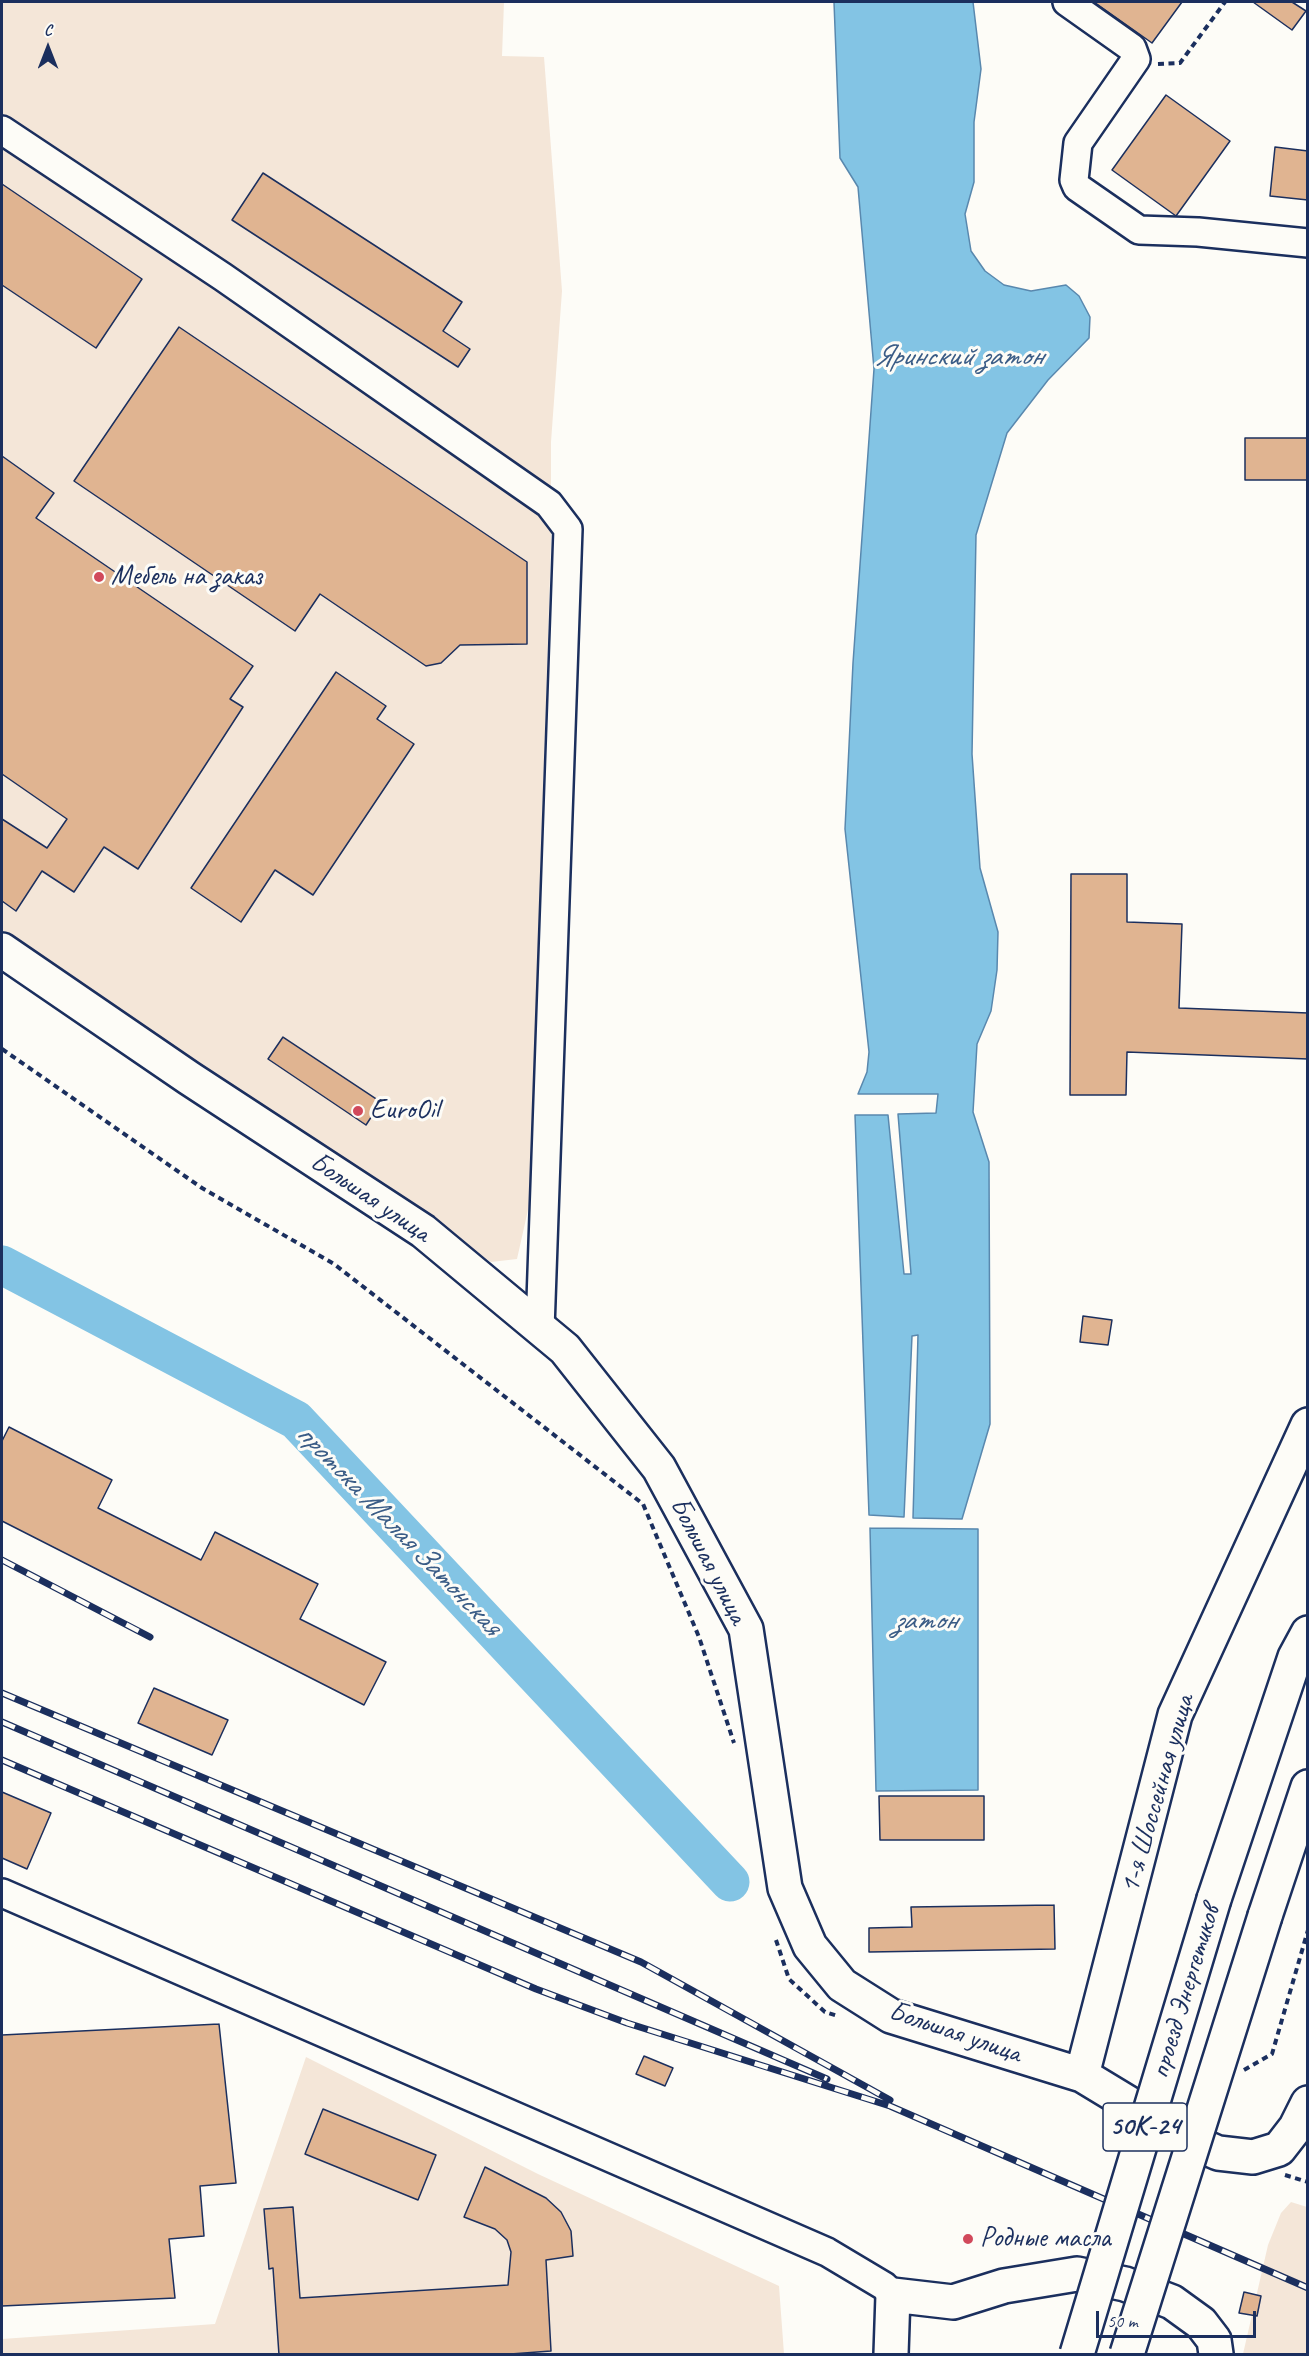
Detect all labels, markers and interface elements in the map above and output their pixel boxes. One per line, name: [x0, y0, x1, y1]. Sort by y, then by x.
north arrow: [18, 18, 78, 78]
text: С: [44, 20, 52, 40]
water label: Яринский затон: [874, 339, 1042, 375]
place label: Мебель на заказ: [111, 560, 261, 594]
marker: Мебель на заказ: [92, 570, 106, 584]
place label: EuroOil: [370, 1094, 439, 1128]
marker: EuroOil: [351, 1104, 365, 1118]
street label: Большая улица: [304, 1146, 436, 1250]
water label: протока Малая Затонская: [288, 1417, 508, 1643]
street label: Большая улица: [662, 1492, 754, 1630]
water label: затон: [894, 1603, 956, 1639]
street label: 1-я Шоссейная улица: [1114, 1691, 1202, 1897]
street label: проезд Энергетиков: [1144, 1901, 1228, 2083]
street label: Большая улица: [884, 1995, 1026, 2071]
road number: 50К-24: [1103, 2103, 1187, 2151]
place label: Родные масла: [980, 2222, 1110, 2256]
marker: Родные масла: [961, 2232, 975, 2246]
scale bar: [1099, 2299, 1260, 2337]
text: 50 m: [1107, 2310, 1138, 2332]

